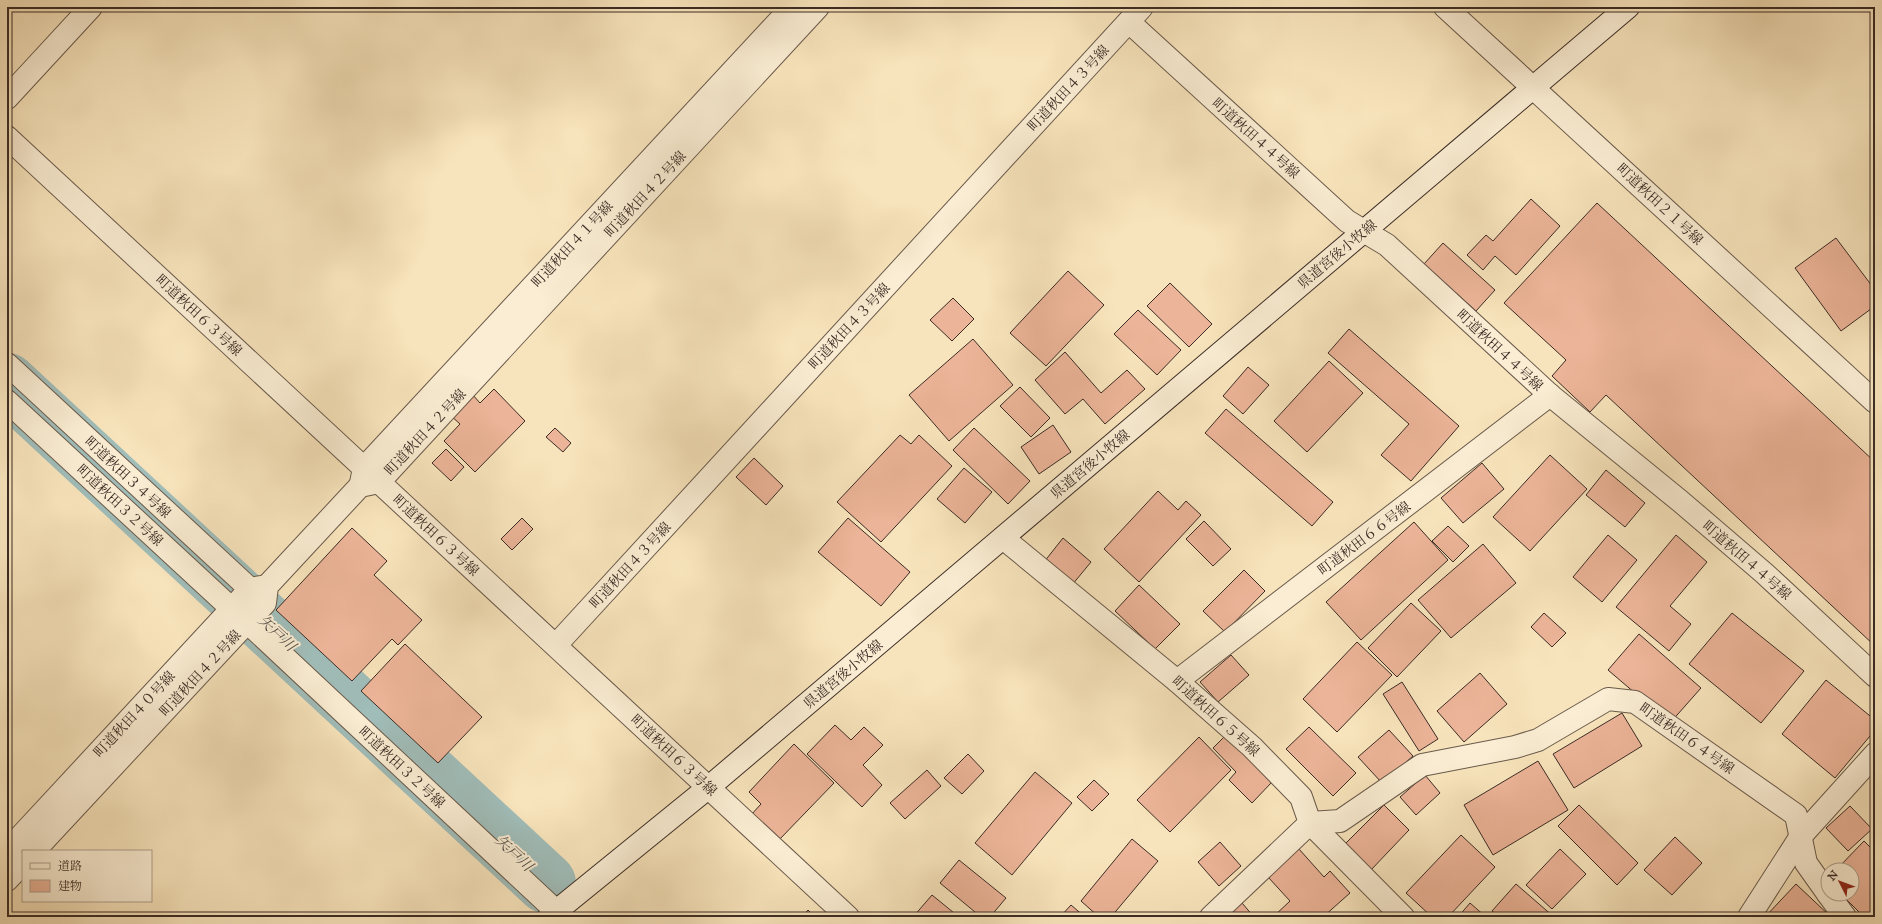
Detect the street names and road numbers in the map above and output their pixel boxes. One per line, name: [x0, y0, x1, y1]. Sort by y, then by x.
street label: 町道秋田４３号線: [1024, 42, 1113, 135]
street label: 町道秋田４４号線: [1208, 95, 1303, 182]
street label: 町道秋田４２号線: [601, 148, 690, 241]
street label: 町道秋田２１号線: [1613, 160, 1706, 249]
street label: 町道秋田４１号線: [528, 198, 617, 291]
street label: 県道宮後小牧線: [1294, 216, 1380, 292]
street label: 町道秋田６３号線: [152, 271, 245, 360]
street label: 町道秋田４３号線: [805, 280, 894, 373]
street label: 町道秋田４４号線: [1453, 306, 1546, 395]
street label: 町道秋田４２号線: [381, 386, 470, 479]
street label: 県道宮後小牧線: [1047, 426, 1133, 502]
street label: 町道秋田３４号線: [81, 433, 174, 522]
street label: 町道秋田３２号線: [73, 461, 166, 550]
street label: 町道秋田６３号線: [389, 491, 482, 580]
street label: 町道秋田６６号線: [1314, 498, 1414, 579]
street label: 町道秋田４４号線: [1699, 517, 1795, 604]
street label: 町道秋田４３号線: [586, 519, 675, 612]
street label: 町道秋田４２号線: [156, 627, 245, 720]
street label: 県道宮後小牧線: [800, 636, 886, 712]
street label: 町道秋田４０号線: [90, 668, 179, 761]
street label: 町道秋田６５号線: [1168, 673, 1263, 760]
street label: 町道秋田６４号線: [1636, 699, 1737, 777]
street label: 町道秋田６３号線: [627, 711, 720, 800]
street label: 町道秋田３２号線: [355, 723, 448, 812]

